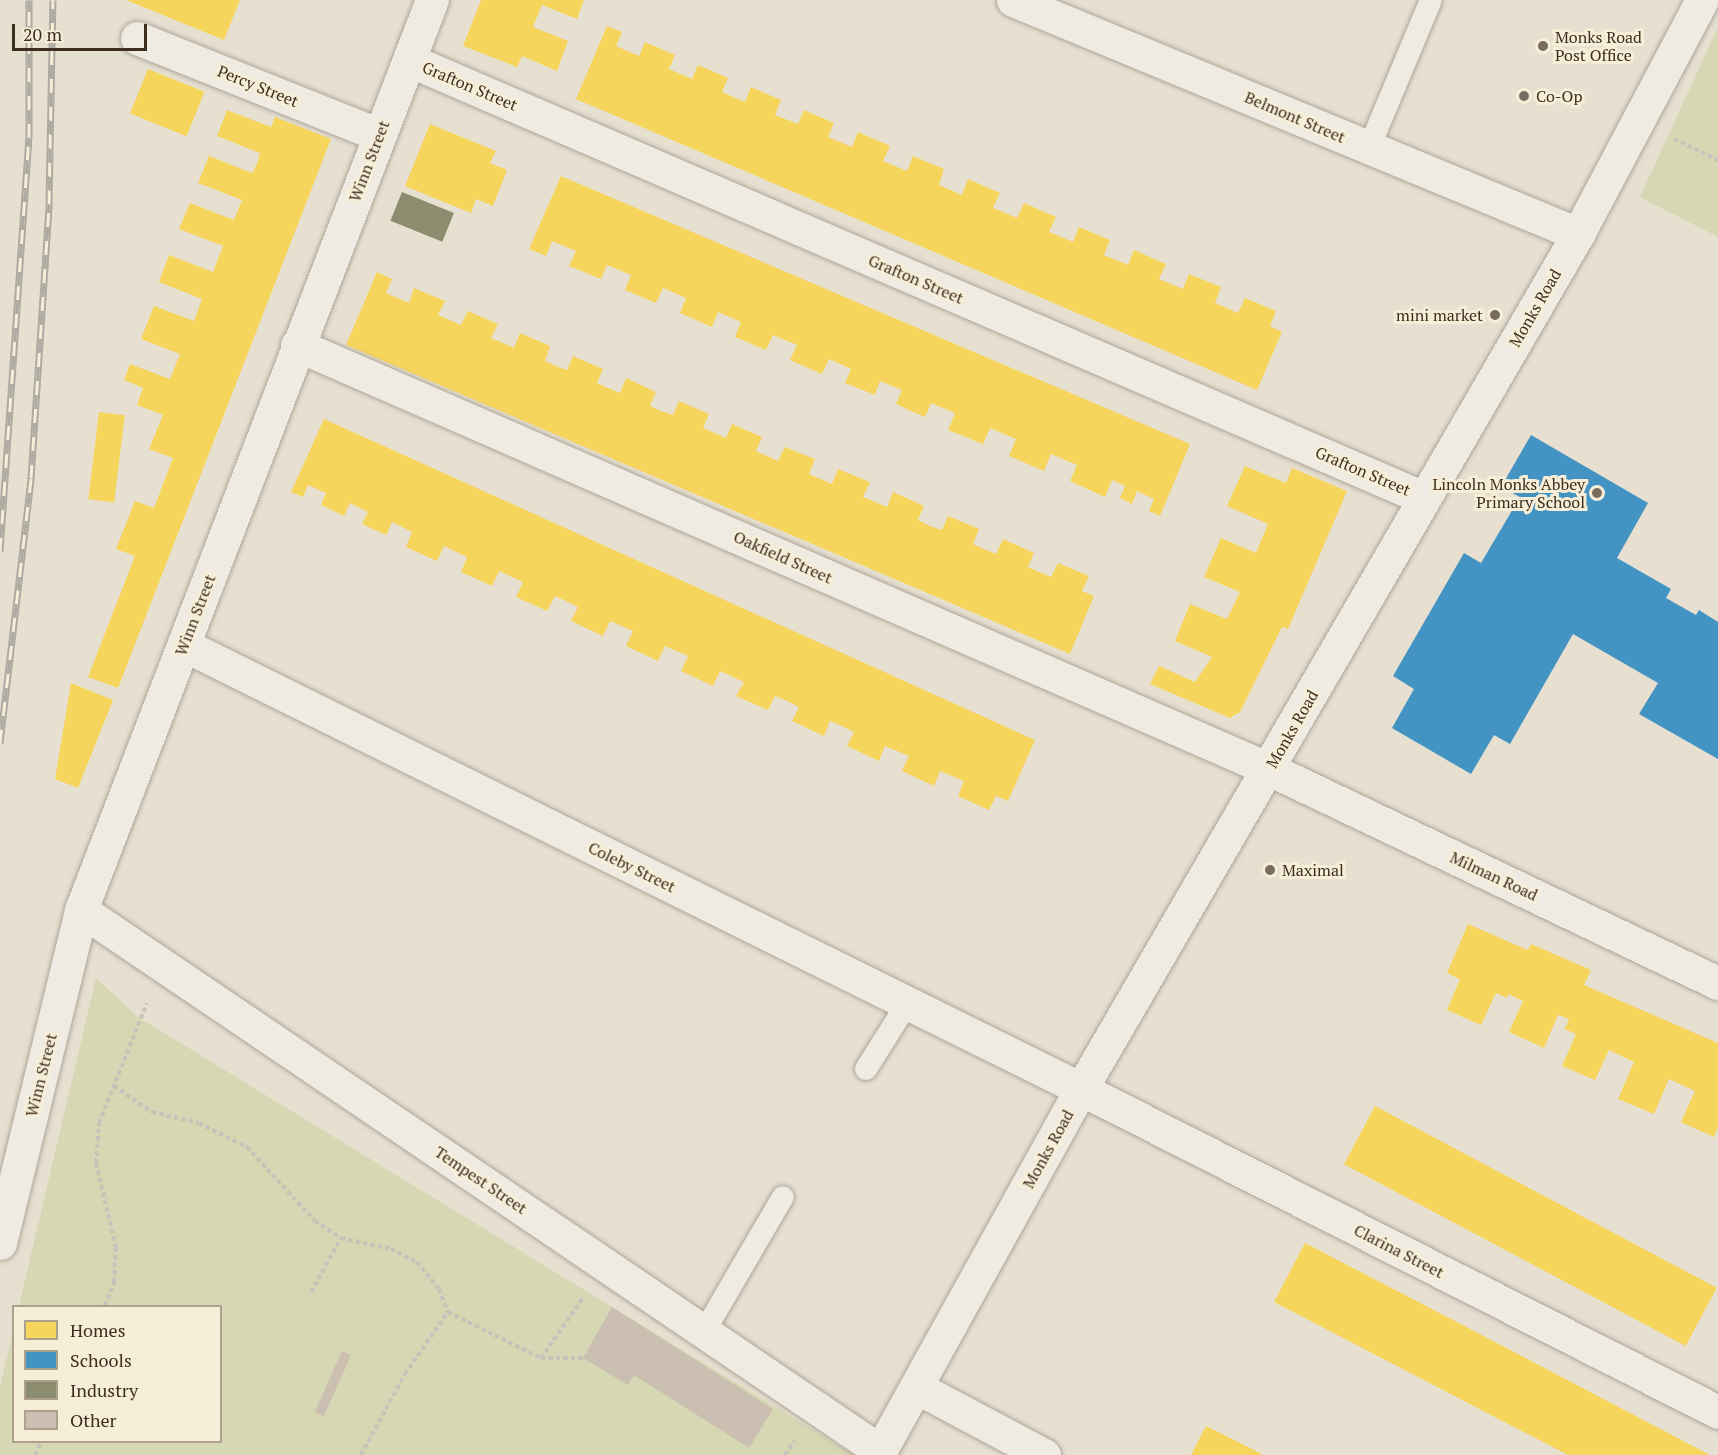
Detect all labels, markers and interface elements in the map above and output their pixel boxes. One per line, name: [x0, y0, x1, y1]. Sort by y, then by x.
scale bar: [15, 12, 150, 50]
text: 20 m: [23, 22, 62, 46]
place label: Monks Road Post Office: [1555, 27, 1642, 65]
marker: Monks Road Post Office: [1536, 39, 1550, 53]
street label: Grafton Street: [420, 57, 520, 115]
street label: Percy Street: [215, 61, 301, 111]
place label: Co-Op: [1536, 86, 1582, 106]
street label: Belmont Street: [1242, 87, 1348, 147]
marker: Co-Op: [1517, 89, 1531, 103]
street label: Winn Street: [345, 118, 393, 204]
street label: Grafton Street: [866, 250, 966, 308]
street label: Monks Road: [1505, 266, 1565, 350]
place label: mini market: [1396, 305, 1483, 325]
marker: mini market: [1488, 308, 1502, 322]
street label: Grafton Street: [1313, 442, 1413, 500]
place label: Lincoln Monks Abbey Primary School: [1432, 474, 1585, 512]
marker: Lincoln Monks Abbey Primary School: [1590, 486, 1604, 500]
street label: Oakfield Street: [731, 527, 835, 587]
street label: Winn Street: [171, 572, 219, 658]
street label: Monks Road: [1262, 687, 1322, 771]
street label: Coleby Street: [585, 838, 679, 896]
street label: Milman Road: [1447, 847, 1541, 905]
place label: Maximal: [1282, 860, 1344, 880]
marker: Maximal: [1263, 863, 1277, 877]
street label: Winn Street: [21, 1031, 61, 1119]
street label: Monks Road: [1019, 1106, 1077, 1192]
street label: Tempest Street: [431, 1142, 531, 1218]
street label: Clarina Street: [1351, 1220, 1447, 1282]
legend: [12, 1305, 222, 1443]
text: Homes: [70, 1318, 125, 1342]
text: Schools: [70, 1348, 132, 1372]
text: Industry: [70, 1378, 138, 1402]
text: Other: [70, 1408, 117, 1432]

